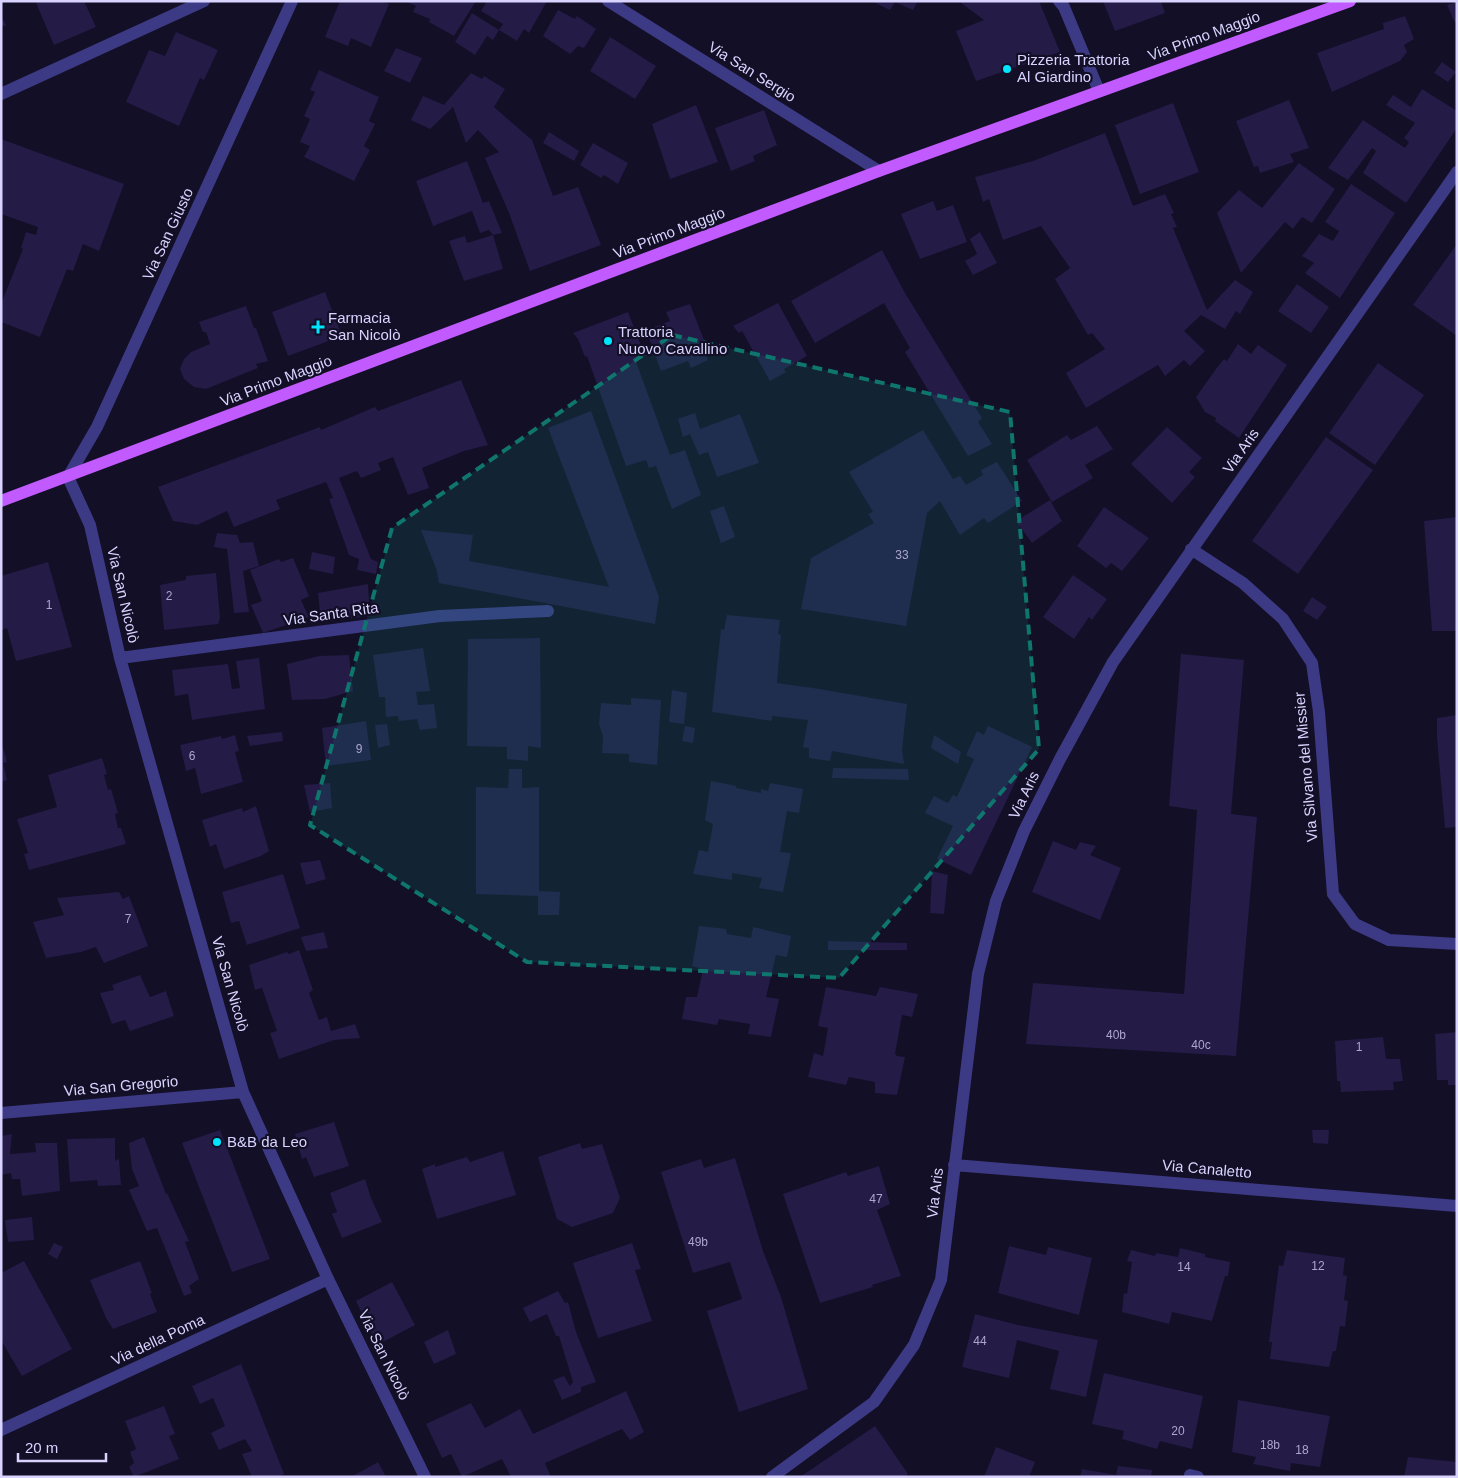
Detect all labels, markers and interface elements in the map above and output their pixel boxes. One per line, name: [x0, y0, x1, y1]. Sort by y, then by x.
street label: Via Primo Maggio: [1145, 7, 1262, 64]
street label: Via San Sergio: [705, 38, 799, 105]
place label: Pizzeria Trattoria Al Giardino: [1017, 51, 1130, 85]
marker: Pizzeria Trattoria Al Giardino: [1001, 63, 1013, 75]
street label: Via San Giusto: [139, 185, 196, 283]
street label: Via Primo Maggio: [611, 203, 727, 262]
place label: Farmacia San Nicolò: [328, 309, 401, 343]
marker: Farmacia San Nicolò: [312, 321, 324, 333]
place label: Trattoria Nuovo Cavallino: [618, 323, 727, 357]
marker: Trattoria Nuovo Cavallino: [602, 335, 614, 347]
street label: Via Primo Maggio: [218, 351, 334, 410]
street label: Via Aris: [1219, 425, 1262, 476]
street label: Via San Nicolò: [104, 545, 143, 645]
house number: 33: [895, 548, 909, 562]
house number: 2: [166, 589, 173, 603]
house number: 1: [46, 598, 53, 612]
street label: Via Santa Rita: [282, 598, 380, 629]
street label: Via Silvano del Missier: [1290, 691, 1321, 843]
house number: 9: [356, 742, 363, 756]
house number: 6: [189, 749, 196, 763]
street label: Via Aris: [1005, 768, 1042, 821]
house number: 7: [125, 912, 132, 926]
street label: Via San Nicolò: [209, 934, 252, 1033]
house number: 40b: [1106, 1028, 1126, 1042]
house number: 40c: [1191, 1038, 1211, 1052]
house number: 1: [1356, 1040, 1363, 1054]
street label: Via San Gregorio: [63, 1072, 179, 1099]
place label: B&B da Leo: [227, 1133, 307, 1150]
marker: B&B da Leo: [211, 1136, 223, 1148]
street label: Via Canaletto: [1162, 1156, 1253, 1181]
street label: Via Aris: [923, 1167, 946, 1219]
house number: 47: [869, 1192, 883, 1206]
house number: 49b: [688, 1235, 708, 1249]
house number: 12: [1311, 1259, 1325, 1273]
house number: 14: [1177, 1260, 1191, 1274]
street label: Via San Nicolò: [355, 1307, 414, 1403]
street label: Via della Poma: [109, 1310, 208, 1369]
house number: 44: [973, 1334, 987, 1348]
house number: 20: [1171, 1424, 1185, 1438]
scale bar: [18, 1430, 105, 1462]
house number: 18b: [1260, 1438, 1280, 1452]
text: 20 m: [25, 1439, 58, 1456]
house number: 18: [1295, 1443, 1309, 1457]

